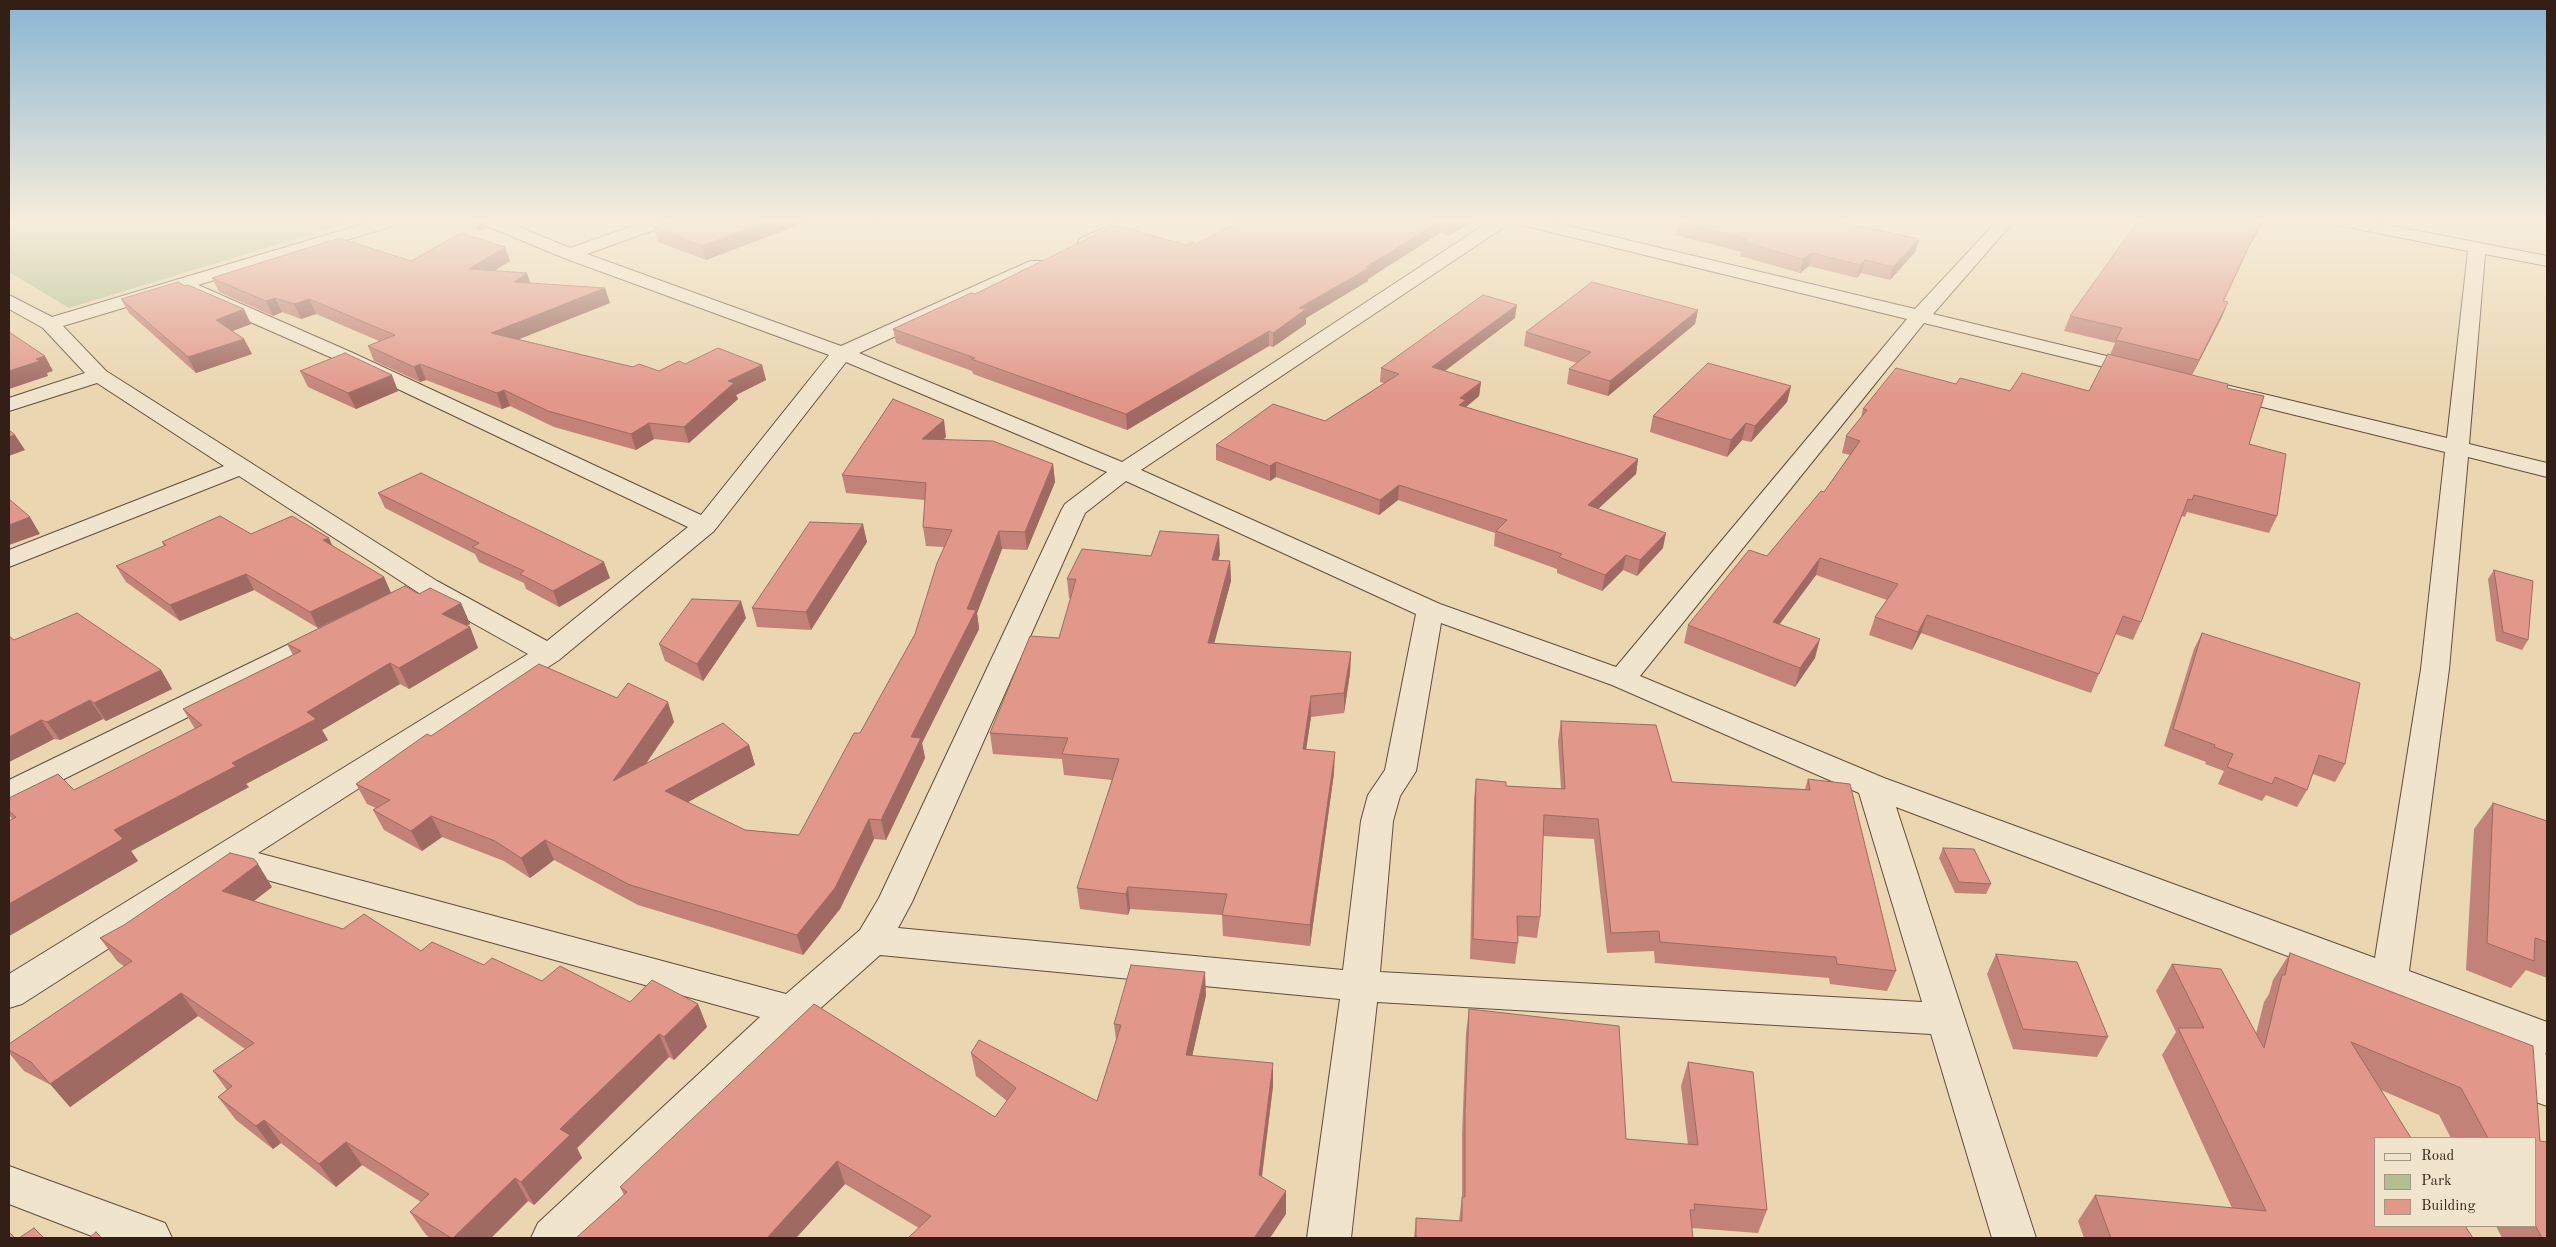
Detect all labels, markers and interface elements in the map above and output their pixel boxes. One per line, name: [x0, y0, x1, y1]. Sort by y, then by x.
legend: [2374, 1137, 2536, 1227]
text: Road: [2421, 1149, 2454, 1164]
text: Park: [2421, 1174, 2452, 1189]
text: Building: [2421, 1199, 2476, 1214]

